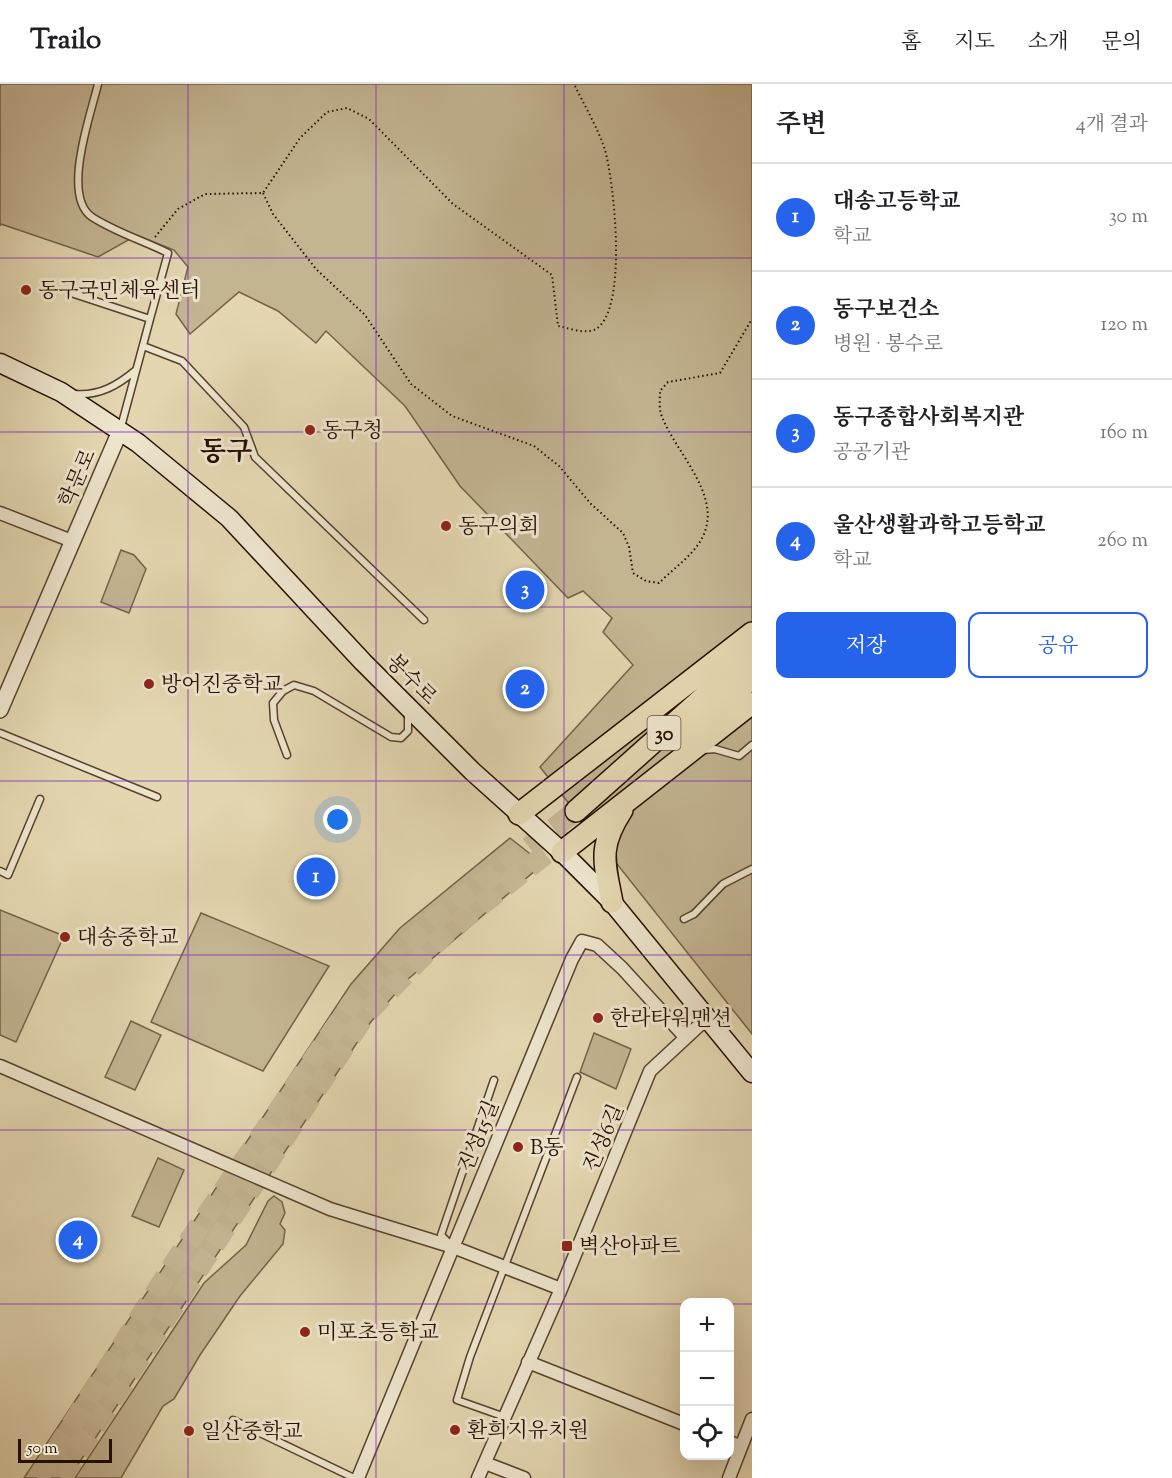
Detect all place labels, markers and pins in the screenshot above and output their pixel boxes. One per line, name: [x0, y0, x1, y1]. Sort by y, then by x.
place label: 동구국민체육센터: [38, 277, 200, 307]
marker: 동구국민체육센터: [19, 283, 33, 297]
place label: 동구청: [322, 417, 383, 447]
marker: 동구청: [303, 423, 317, 437]
place label: 동구의회: [458, 513, 539, 543]
marker: 동구의회: [439, 519, 453, 533]
pin: 3: [506, 568, 544, 612]
pin: 2: [506, 666, 544, 712]
place label: 방어진중학교: [161, 671, 283, 701]
marker: 방어진중학교: [142, 677, 156, 691]
pin: 1: [296, 854, 336, 900]
place label: 대송중학교: [77, 924, 178, 954]
marker: 대송중학교: [58, 930, 72, 944]
place label: 한라타워맨션: [610, 1005, 732, 1035]
marker: 한라타워맨션: [591, 1011, 605, 1025]
place label: B동: [530, 1134, 564, 1164]
marker: B동: [511, 1140, 525, 1154]
pin: 4: [58, 1218, 98, 1262]
place label: 벽산아파트: [579, 1233, 680, 1263]
marker: 벽산아파트: [560, 1239, 574, 1253]
place label: 미포초등학교: [317, 1319, 439, 1349]
marker: 미포초등학교: [298, 1325, 312, 1339]
place label: 환희지유치원: [467, 1417, 589, 1447]
place label: 일산중학교: [201, 1418, 302, 1448]
marker: 환희지유치원: [448, 1423, 462, 1437]
marker: 일산중학교: [182, 1424, 196, 1438]

